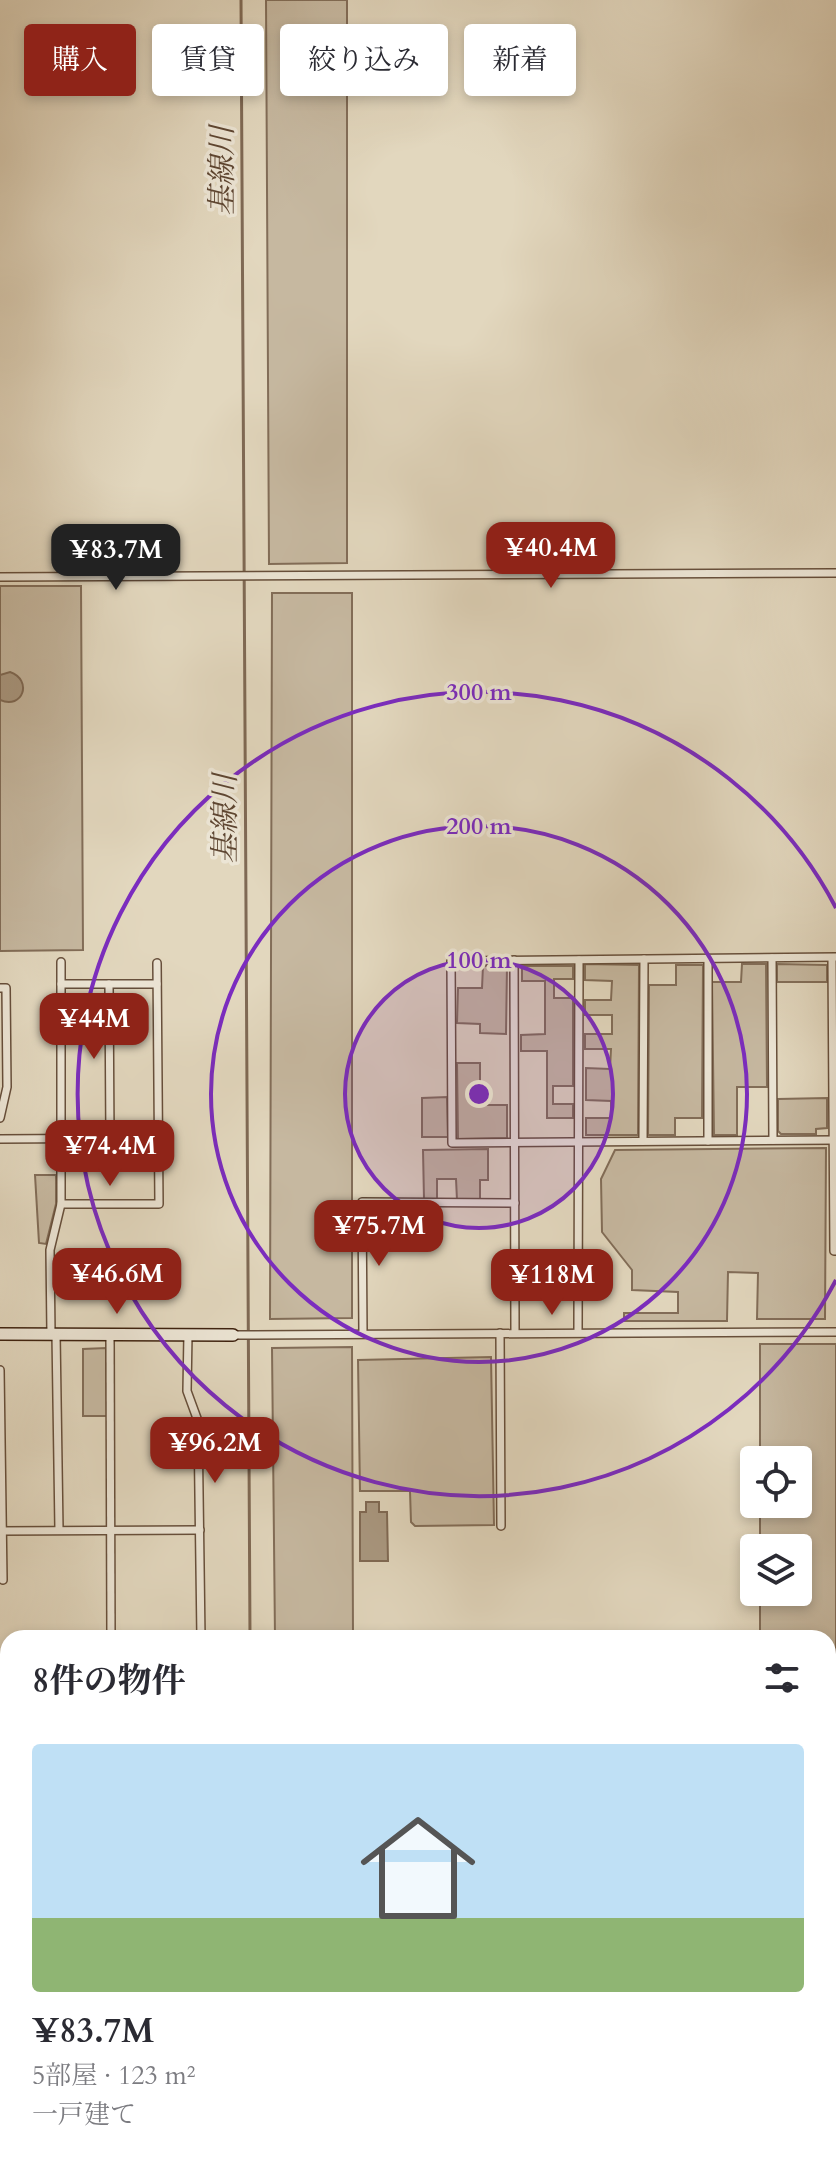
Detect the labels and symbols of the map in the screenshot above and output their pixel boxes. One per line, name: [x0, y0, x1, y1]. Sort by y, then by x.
water label: 基線川: [202, 123, 243, 216]
pin: ¥40.4M: [486, 522, 616, 590]
pin: ¥83.7M: [51, 524, 181, 592]
text: 300 m: [446, 676, 513, 709]
water label: 基線川: [205, 771, 246, 864]
text: 200 m: [446, 810, 513, 843]
text: 100 m: [446, 944, 513, 977]
pin: ¥44M: [47, 993, 141, 1061]
centre of rings: [465, 1080, 493, 1108]
pin: ¥74.4M: [45, 1120, 175, 1188]
pin: ¥75.7M: [314, 1200, 444, 1268]
pin: ¥46.6M: [52, 1248, 182, 1316]
pin: ¥118M: [496, 1249, 608, 1317]
pin: ¥96.2M: [150, 1417, 280, 1485]

